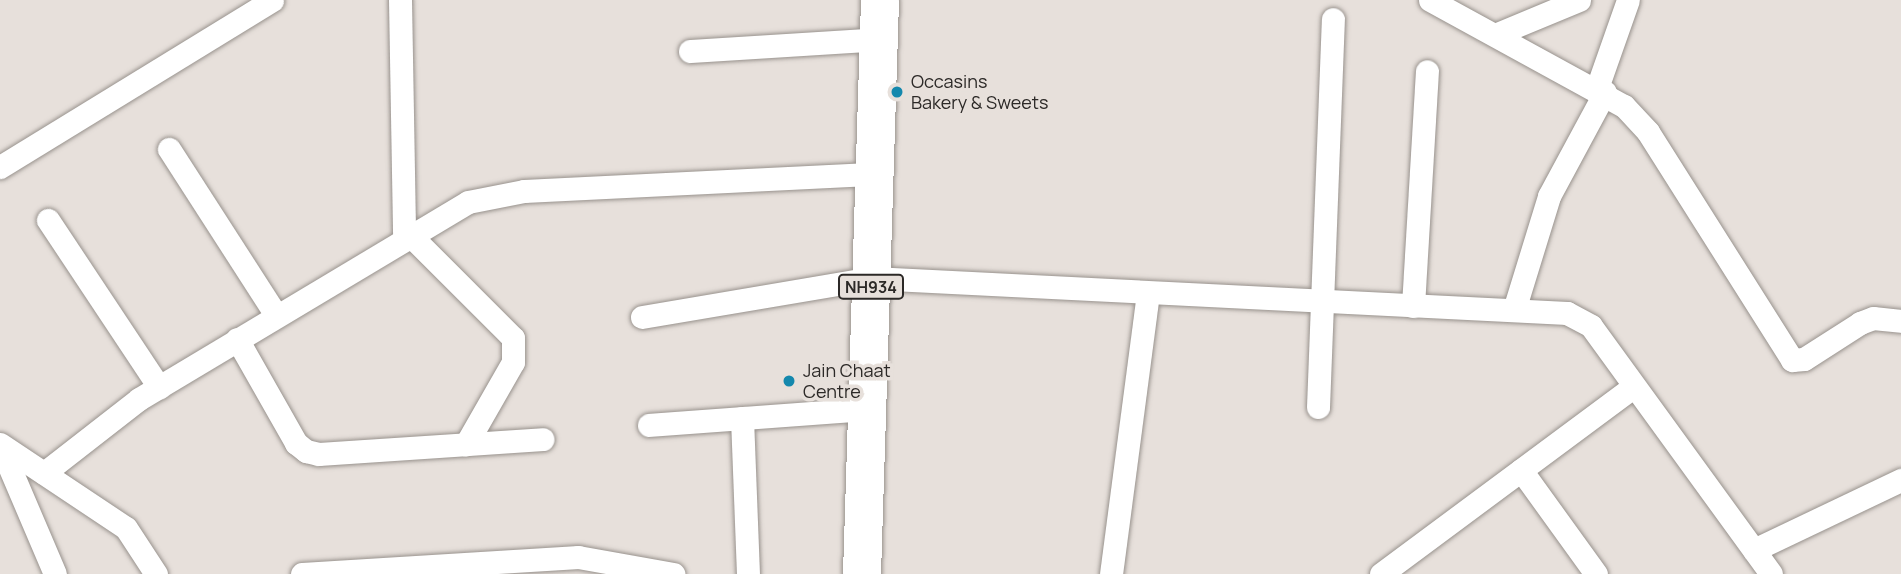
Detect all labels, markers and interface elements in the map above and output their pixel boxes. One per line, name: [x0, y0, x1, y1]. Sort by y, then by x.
place label: Occasins Bakery & Sweets: [911, 71, 1048, 114]
marker: Occasins Bakery & Sweets: [889, 84, 905, 100]
road number: NH934: [838, 274, 904, 300]
place label: Jain Chaat Centre: [803, 360, 891, 402]
marker: Jain Chaat Centre: [781, 373, 797, 389]

